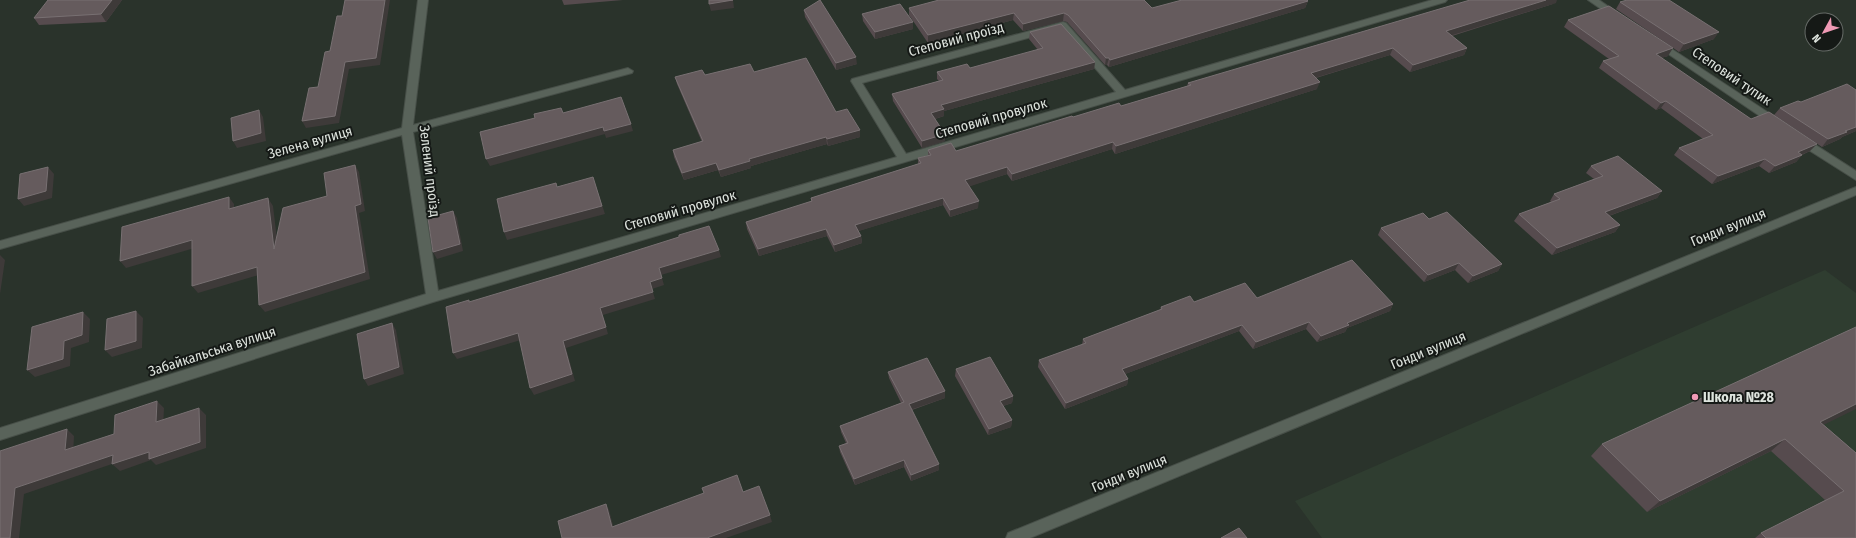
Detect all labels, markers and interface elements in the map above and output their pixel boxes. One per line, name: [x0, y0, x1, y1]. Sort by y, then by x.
north arrow: [1804, 12, 1844, 52]
street label: Степовий проїзд: [907, 19, 1006, 60]
text: N: [1810, 31, 1824, 45]
street label: Степовий тупик: [1689, 44, 1775, 109]
street label: Степовий провулок: [933, 94, 1049, 143]
street label: Зелена вулиця: [266, 122, 354, 163]
street label: Зелений проїзд: [415, 124, 444, 218]
street label: Степовий провулок: [622, 186, 738, 235]
street label: Гонди вулиця: [1688, 205, 1768, 250]
street label: Забайкальська вулиця: [146, 323, 278, 380]
street label: Гонди вулиця: [1388, 328, 1468, 373]
place label: Школа №28: [1703, 389, 1775, 406]
marker: Школа №28: [1690, 392, 1700, 402]
street label: Гонди вулиця: [1089, 451, 1169, 496]

